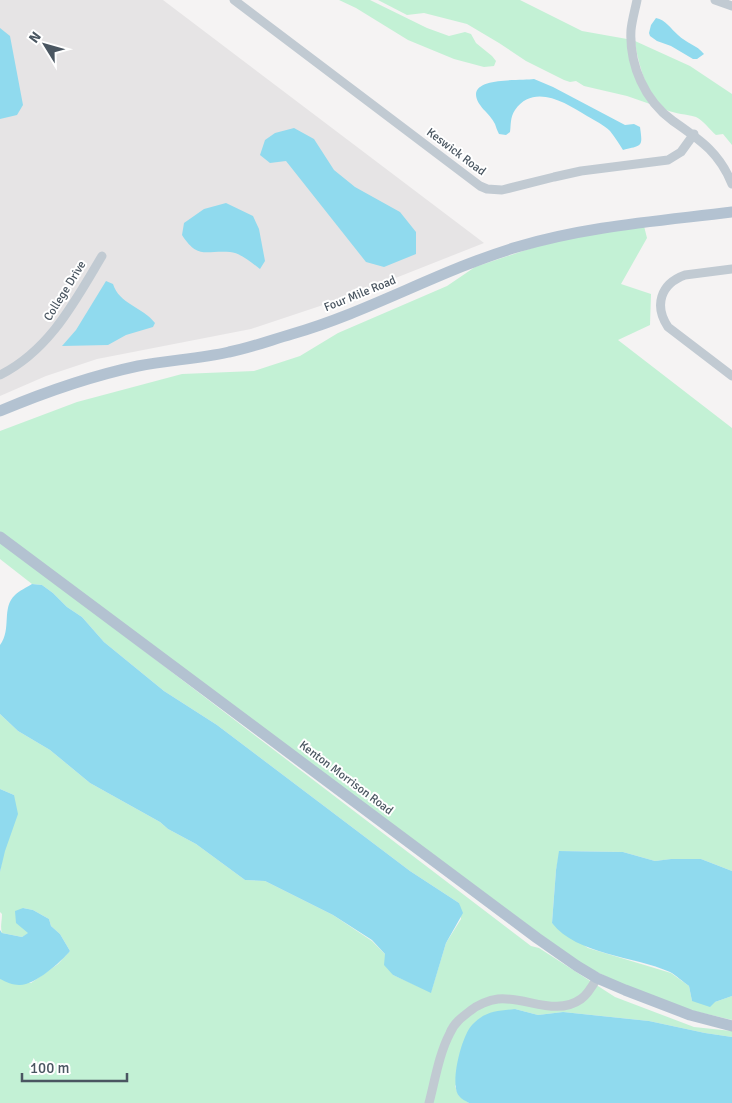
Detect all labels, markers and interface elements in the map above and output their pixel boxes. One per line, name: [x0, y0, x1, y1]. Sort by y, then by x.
north arrow: [20, 20, 70, 70]
text: N: [25, 28, 45, 46]
street label: Keswick Road: [423, 125, 489, 179]
street label: College Drive: [41, 258, 89, 324]
street label: Four Mile Road: [322, 273, 398, 315]
street label: Kenton Morrison Road: [296, 738, 396, 818]
scale bar: [22, 1050, 128, 1082]
text: 100 m: [30, 1059, 70, 1077]

